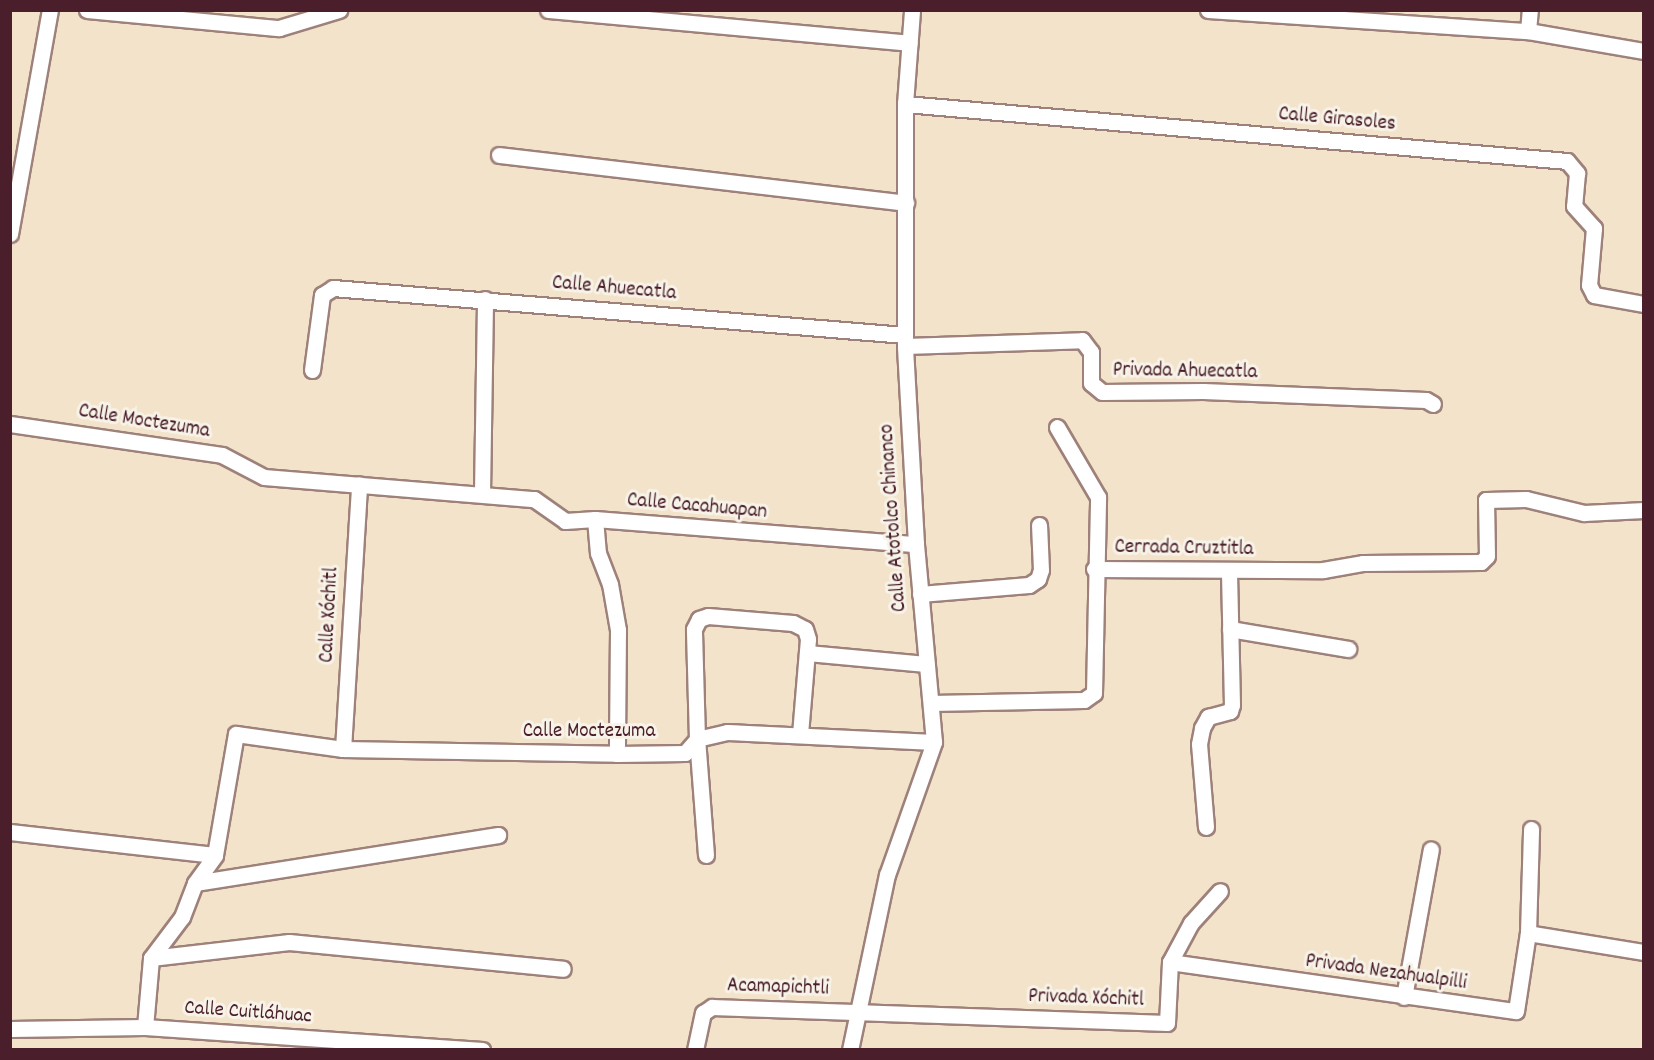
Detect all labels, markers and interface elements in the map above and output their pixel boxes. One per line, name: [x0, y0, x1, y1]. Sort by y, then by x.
street label: Calle Girasoles: [1277, 102, 1397, 138]
street label: Calle Ahuecatla: [551, 271, 677, 307]
street label: Privada Ahuecatla: [1113, 358, 1257, 386]
street label: Calle Moctezuma: [77, 399, 211, 445]
street label: Calle Atotolco Chinanco: [875, 423, 913, 613]
street label: Calle Cacahuapan: [626, 488, 768, 526]
street label: Cerrada Cruztitla: [1114, 535, 1254, 563]
street label: Calle Xóchitl: [315, 567, 345, 663]
street label: Calle Moctezuma: [523, 719, 655, 745]
street label: Privada Nezahualpilli: [1304, 949, 1468, 997]
street label: Acamapichtli: [726, 974, 830, 1002]
street label: Privada Xóchitl: [1028, 984, 1144, 1014]
street label: Calle Cuitláhuac: [183, 996, 313, 1030]

